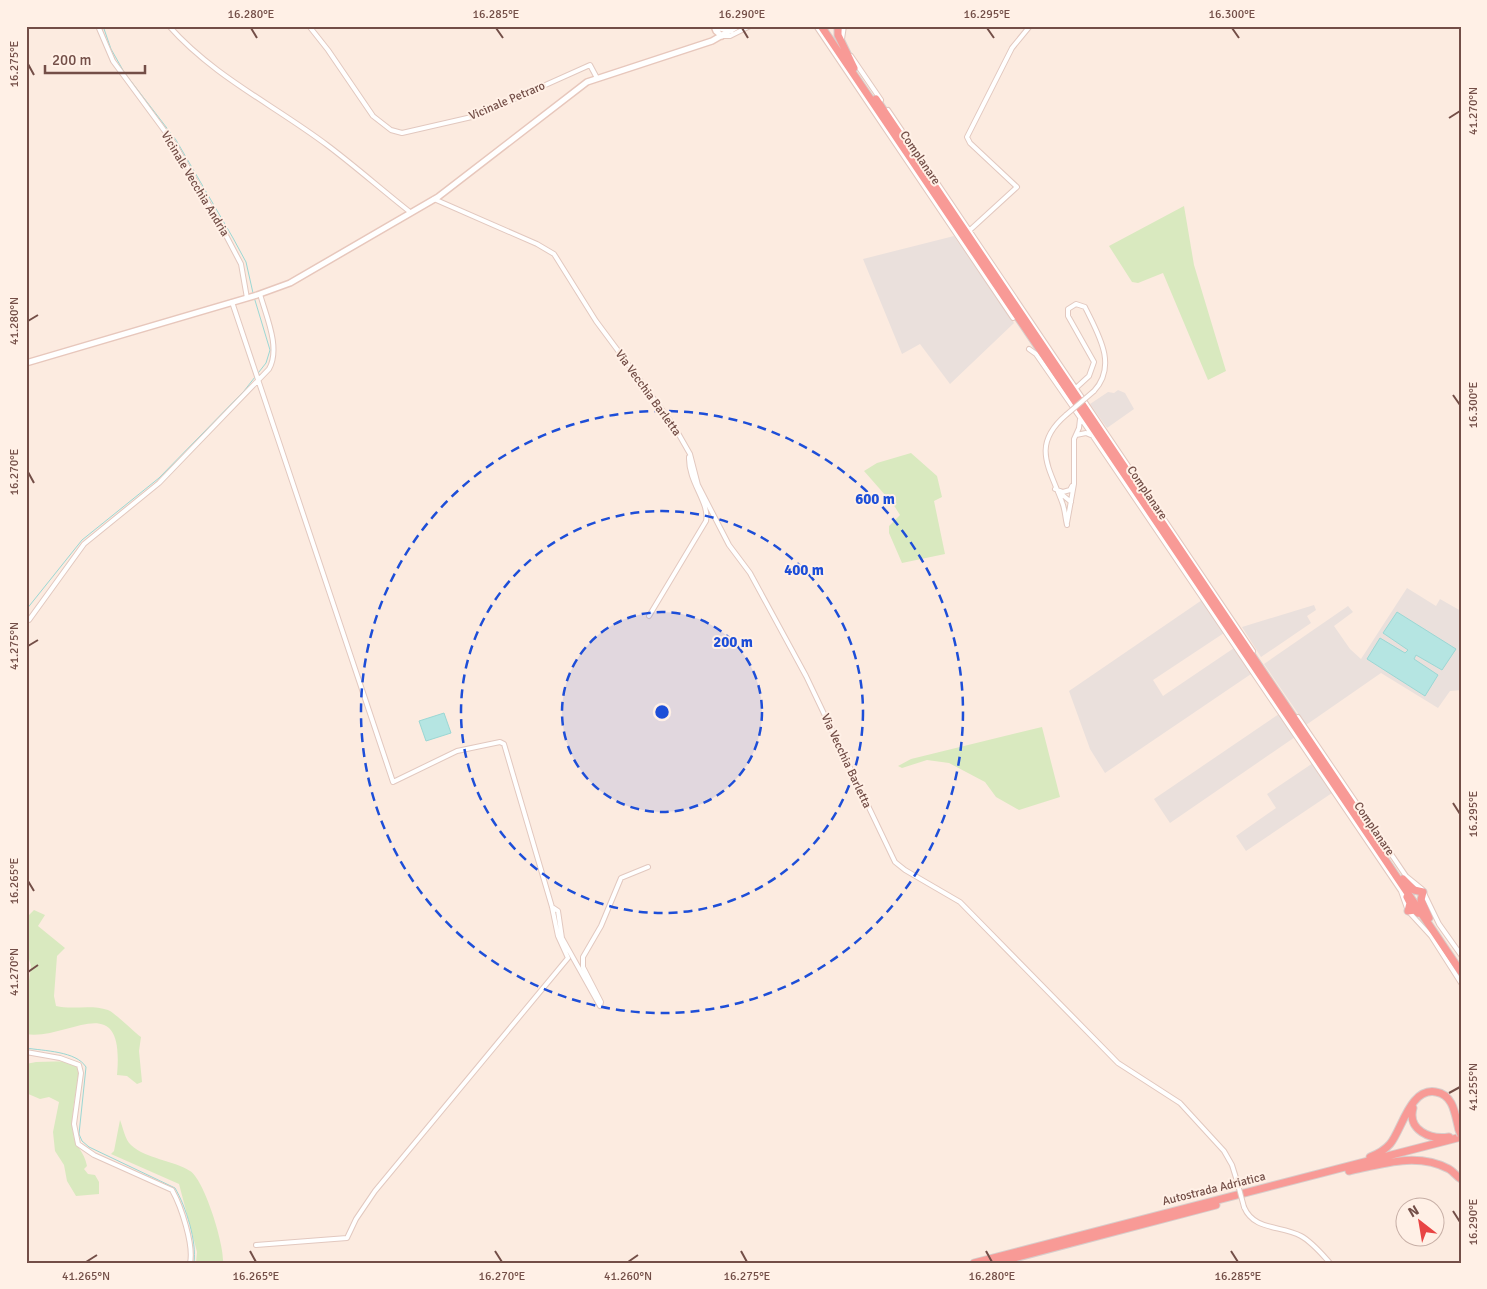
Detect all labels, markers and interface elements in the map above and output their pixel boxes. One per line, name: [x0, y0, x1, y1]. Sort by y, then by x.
text: 16.280°E: [228, 7, 275, 22]
text: 16.285°E: [473, 7, 520, 22]
text: 16.290°E: [719, 7, 766, 22]
text: 16.295°E: [964, 7, 1011, 22]
text: 16.300°E: [1209, 7, 1256, 22]
text: 16.275°E: [7, 40, 22, 87]
scale bar: [45, 42, 145, 74]
text: 200 m: [52, 51, 92, 69]
street label: Vicinale Petraro: [467, 78, 547, 124]
text: 41.270°N: [1466, 87, 1481, 135]
street label: Complanare: [897, 128, 943, 188]
street label: Vicinale Vecchia Andria: [158, 129, 232, 239]
text: 41.280°N: [7, 297, 22, 345]
street label: Via Vecchia Barletta: [612, 347, 684, 439]
text: 16.300°E: [1466, 381, 1481, 428]
text: 16.270°E: [7, 448, 22, 495]
street label: Complanare: [1124, 463, 1170, 523]
text: 600 m: [855, 490, 895, 508]
text: 400 m: [784, 561, 824, 579]
text: 41.275°N: [7, 622, 22, 670]
text: 200 m: [713, 633, 753, 651]
centre of rings: [653, 703, 671, 721]
street label: Via Vecchia Barletta: [818, 711, 874, 811]
text: 16.295°E: [1466, 790, 1481, 837]
street label: Complanare: [1351, 799, 1397, 859]
text: 16.265°E: [7, 857, 22, 904]
text: 41.270°N: [7, 948, 22, 996]
text: 41.255°N: [1466, 1063, 1481, 1111]
street label: Autostrada Adriatica: [1161, 1169, 1267, 1209]
north arrow: [1394, 1196, 1444, 1246]
text: 16.290°E: [1466, 1198, 1481, 1245]
text: N: [1405, 1201, 1422, 1221]
text: 41.265°N: [62, 1269, 110, 1284]
text: 16.265°E: [233, 1269, 280, 1284]
text: 16.270°E: [479, 1269, 526, 1284]
text: 41.260°N: [604, 1269, 652, 1284]
text: 16.275°E: [724, 1269, 771, 1284]
text: 16.280°E: [969, 1269, 1016, 1284]
text: 16.285°E: [1215, 1269, 1262, 1284]

